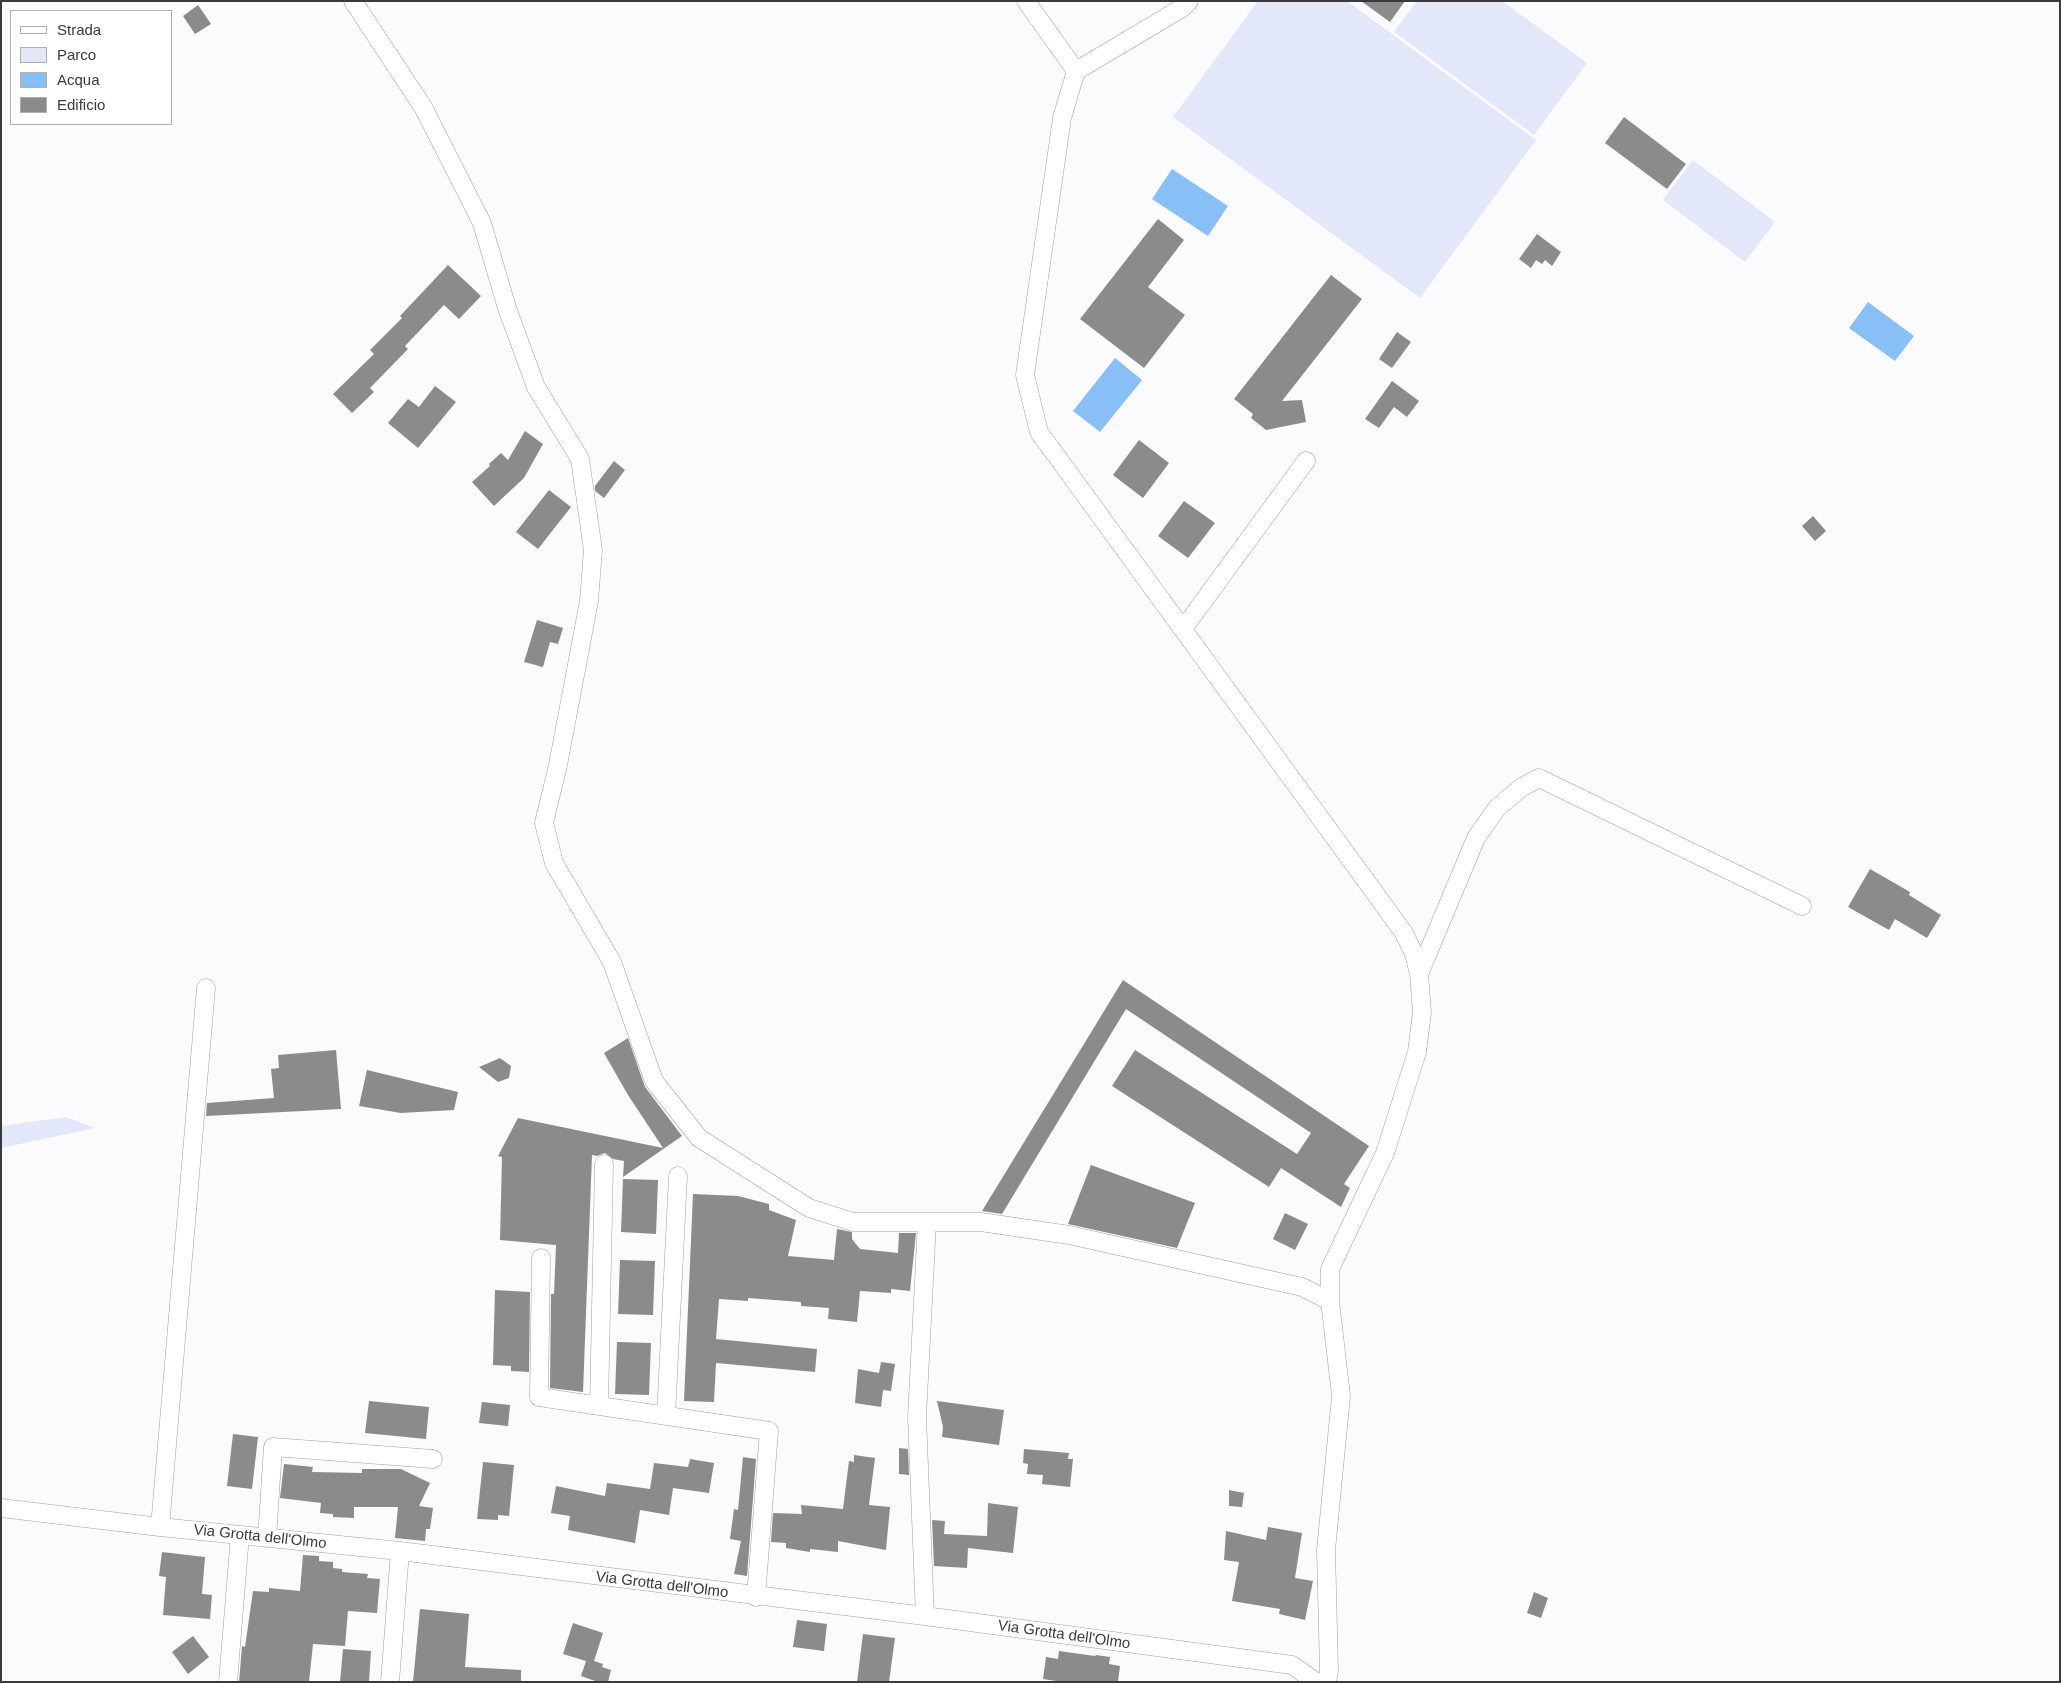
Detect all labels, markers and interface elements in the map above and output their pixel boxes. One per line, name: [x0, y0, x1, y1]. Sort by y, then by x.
legend: [10, 10, 172, 125]
text: Strada: [57, 21, 101, 38]
text: Parco: [57, 46, 96, 63]
text: Acqua: [57, 71, 100, 88]
text: Edificio: [57, 96, 105, 113]
street label: Via Grotta dell'Olmo: [193, 1521, 327, 1553]
street label: Via Grotta dell'Olmo: [595, 1568, 729, 1602]
street label: Via Grotta dell'Olmo: [997, 1617, 1131, 1653]

